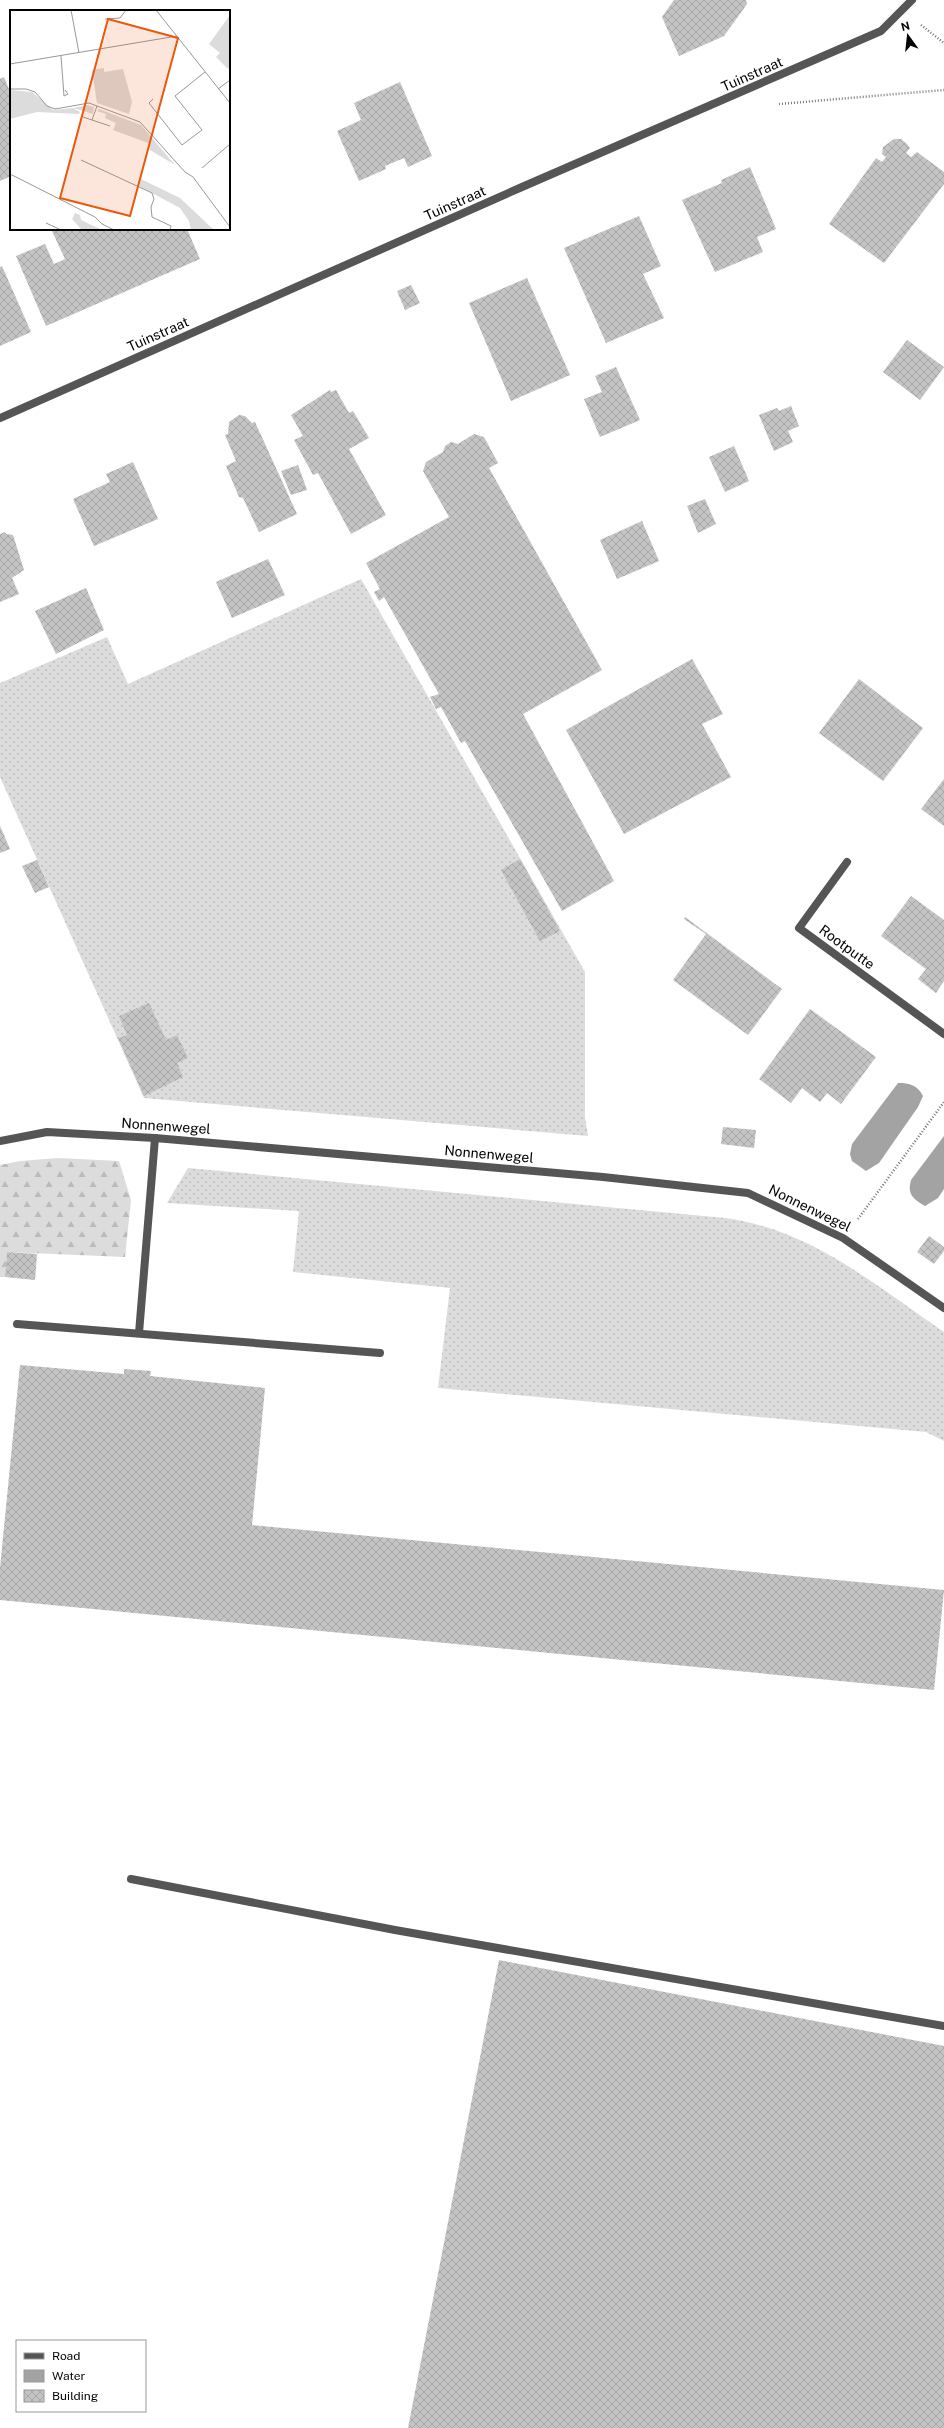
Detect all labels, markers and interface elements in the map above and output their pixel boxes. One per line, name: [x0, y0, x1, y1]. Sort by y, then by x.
inset map: [10, 10, 230, 230]
north arrow: [888, 16, 928, 56]
text: N: [900, 19, 911, 33]
street label: Tuinstraat: [719, 53, 785, 95]
street label: Tuinstraat: [422, 182, 488, 224]
street label: Tuinstraat: [125, 313, 191, 355]
street label: Rootputte: [816, 922, 878, 972]
street label: Nonnenwegel: [121, 1115, 211, 1137]
street label: Nonnenwegel: [444, 1142, 534, 1166]
street label: Nonnenwegel: [766, 1181, 854, 1235]
legend: [16, 2340, 146, 2412]
text: Road: [52, 2349, 80, 2363]
text: Water: [52, 2369, 86, 2383]
text: Building: [52, 2389, 98, 2403]

